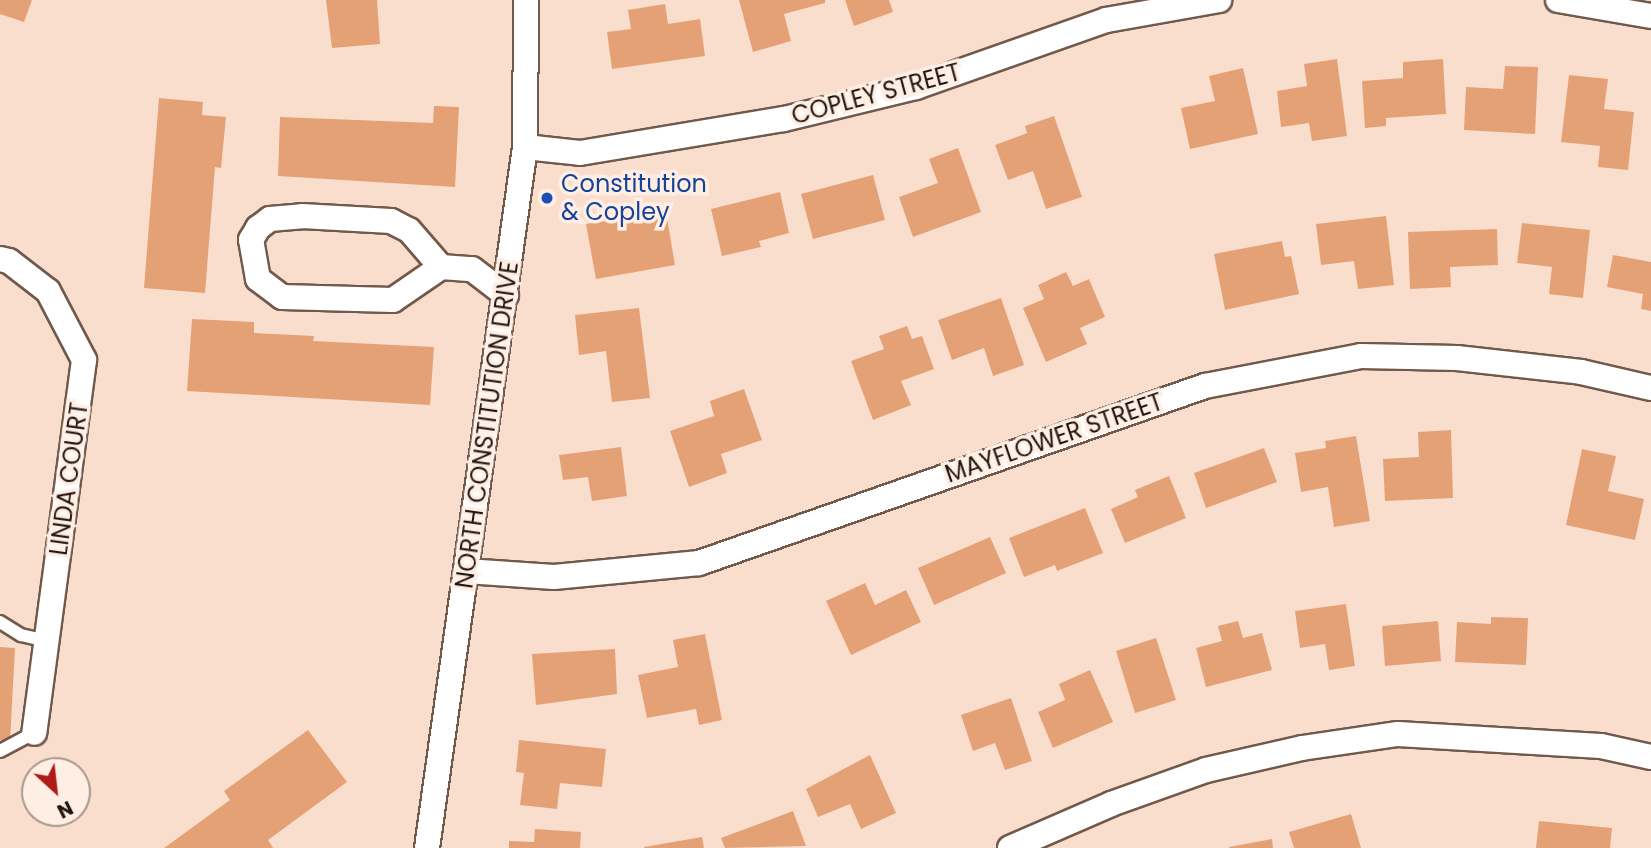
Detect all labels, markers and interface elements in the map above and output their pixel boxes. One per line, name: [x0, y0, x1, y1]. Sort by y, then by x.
street label: COPLEY STREET: [788, 58, 964, 130]
place label: Constitution & Copley: [561, 170, 707, 226]
marker: Constitution & Copley: [539, 190, 555, 206]
street label: NORTH CONSTITUTION DRIVE: [450, 260, 524, 590]
street label: MAYFLOWER STREET: [941, 387, 1167, 489]
street label: LINDA COURT: [44, 401, 94, 557]
north arrow: [21, 757, 91, 827]
text: N: [52, 794, 77, 825]

